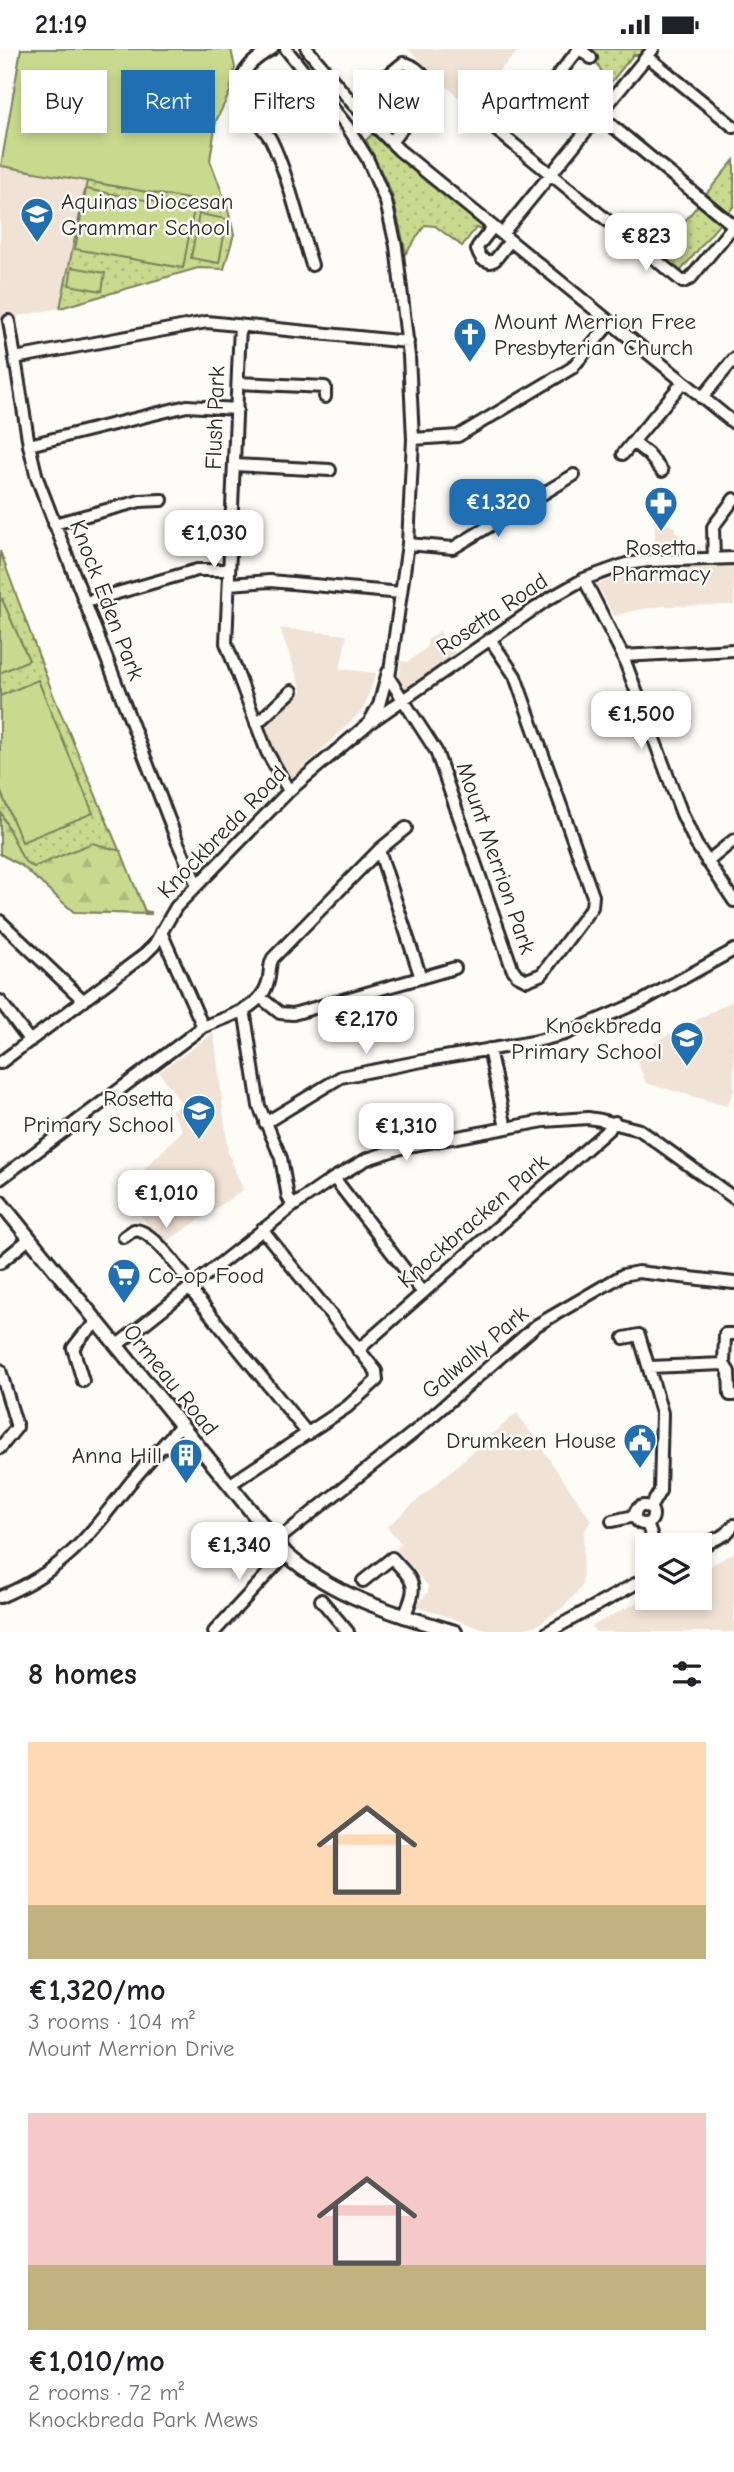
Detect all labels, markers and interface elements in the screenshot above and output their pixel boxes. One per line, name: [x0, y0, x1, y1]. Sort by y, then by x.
text: 21:19: [35, 10, 87, 40]
chip: Buy: [21, 70, 107, 133]
chip: Rent: [121, 70, 215, 133]
chip: Filters: [229, 70, 339, 133]
chip: New: [353, 70, 444, 133]
chip: Apartment: [458, 70, 613, 133]
place label: Aquinas Diocesan Grammar School: [61, 188, 234, 241]
school or university icon: Aquinas Diocesan Grammar School: [18, 195, 56, 244]
pin: €823: [605, 213, 687, 273]
text: €823: [621, 222, 671, 249]
place label: Mount Merrion Free Presbyterian Church: [494, 308, 696, 361]
church icon: Mount Merrion Free Presbyterian Church: [451, 315, 489, 364]
street label: Flush Park: [200, 366, 230, 470]
pin: €1,320: [441, 479, 555, 539]
pharmacy icon: Rosetta Pharmacy: [642, 484, 680, 533]
text: €1,320: [465, 488, 531, 515]
pin: €1,030: [157, 511, 271, 570]
street label: Knock Eden Park: [64, 516, 150, 684]
text: €1,030: [181, 519, 247, 546]
place label: Rosetta Pharmacy: [612, 534, 711, 587]
street label: Rosetta Road: [431, 567, 553, 661]
pin: €1,500: [584, 691, 698, 751]
text: €1,500: [607, 700, 675, 727]
street label: Mount Merrion Park: [451, 759, 541, 957]
street label: Knockbreda Road: [152, 760, 292, 904]
pin: €2,170: [309, 997, 423, 1056]
text: €2,170: [334, 1005, 398, 1032]
place label: Knockbreda Primary School: [511, 1012, 662, 1065]
school or university icon: Knockbreda Primary School: [668, 1019, 706, 1068]
place label: Rosetta Primary School: [23, 1085, 174, 1138]
school or university icon: Rosetta Primary School: [180, 1092, 218, 1141]
pin: €1,310: [349, 1103, 463, 1163]
text: €1,310: [375, 1112, 437, 1139]
street label: Knockbracken Park: [392, 1148, 554, 1294]
pin: €1,010: [109, 1171, 223, 1230]
text: €1,010: [134, 1179, 198, 1206]
supermarket icon: Co-op Food: [105, 1256, 143, 1305]
place label: Co-op Food: [148, 1262, 264, 1289]
street label: Galwally Park: [416, 1300, 534, 1404]
street label: Ormeau Road: [118, 1319, 224, 1441]
public building icon: Drumkeen House: [621, 1421, 659, 1470]
place label: Drumkeen House: [446, 1427, 616, 1454]
building icon: Anna Hill: [167, 1436, 205, 1485]
place label: Anna Hill: [72, 1442, 162, 1469]
pin: €1,340: [182, 1523, 296, 1582]
text: €1,340: [207, 1531, 271, 1558]
map controls: [635, 1533, 712, 1610]
button: layers: [635, 1533, 712, 1610]
icon: filters: [668, 1655, 706, 1693]
text: 8 homes: [28, 1657, 137, 1692]
icon: home: [304, 1787, 430, 1913]
text: €1,320/mo: [28, 1973, 166, 2008]
text: 3 rooms · 104 m²: [28, 2008, 195, 2035]
text: Mount Merrion Drive: [28, 2035, 235, 2062]
icon: home: [304, 2158, 430, 2284]
text: €1,010/mo: [28, 2344, 165, 2379]
text: 2 rooms · 72 m²: [28, 2379, 184, 2406]
text: Knockbreda Park Mews: [28, 2406, 258, 2433]

